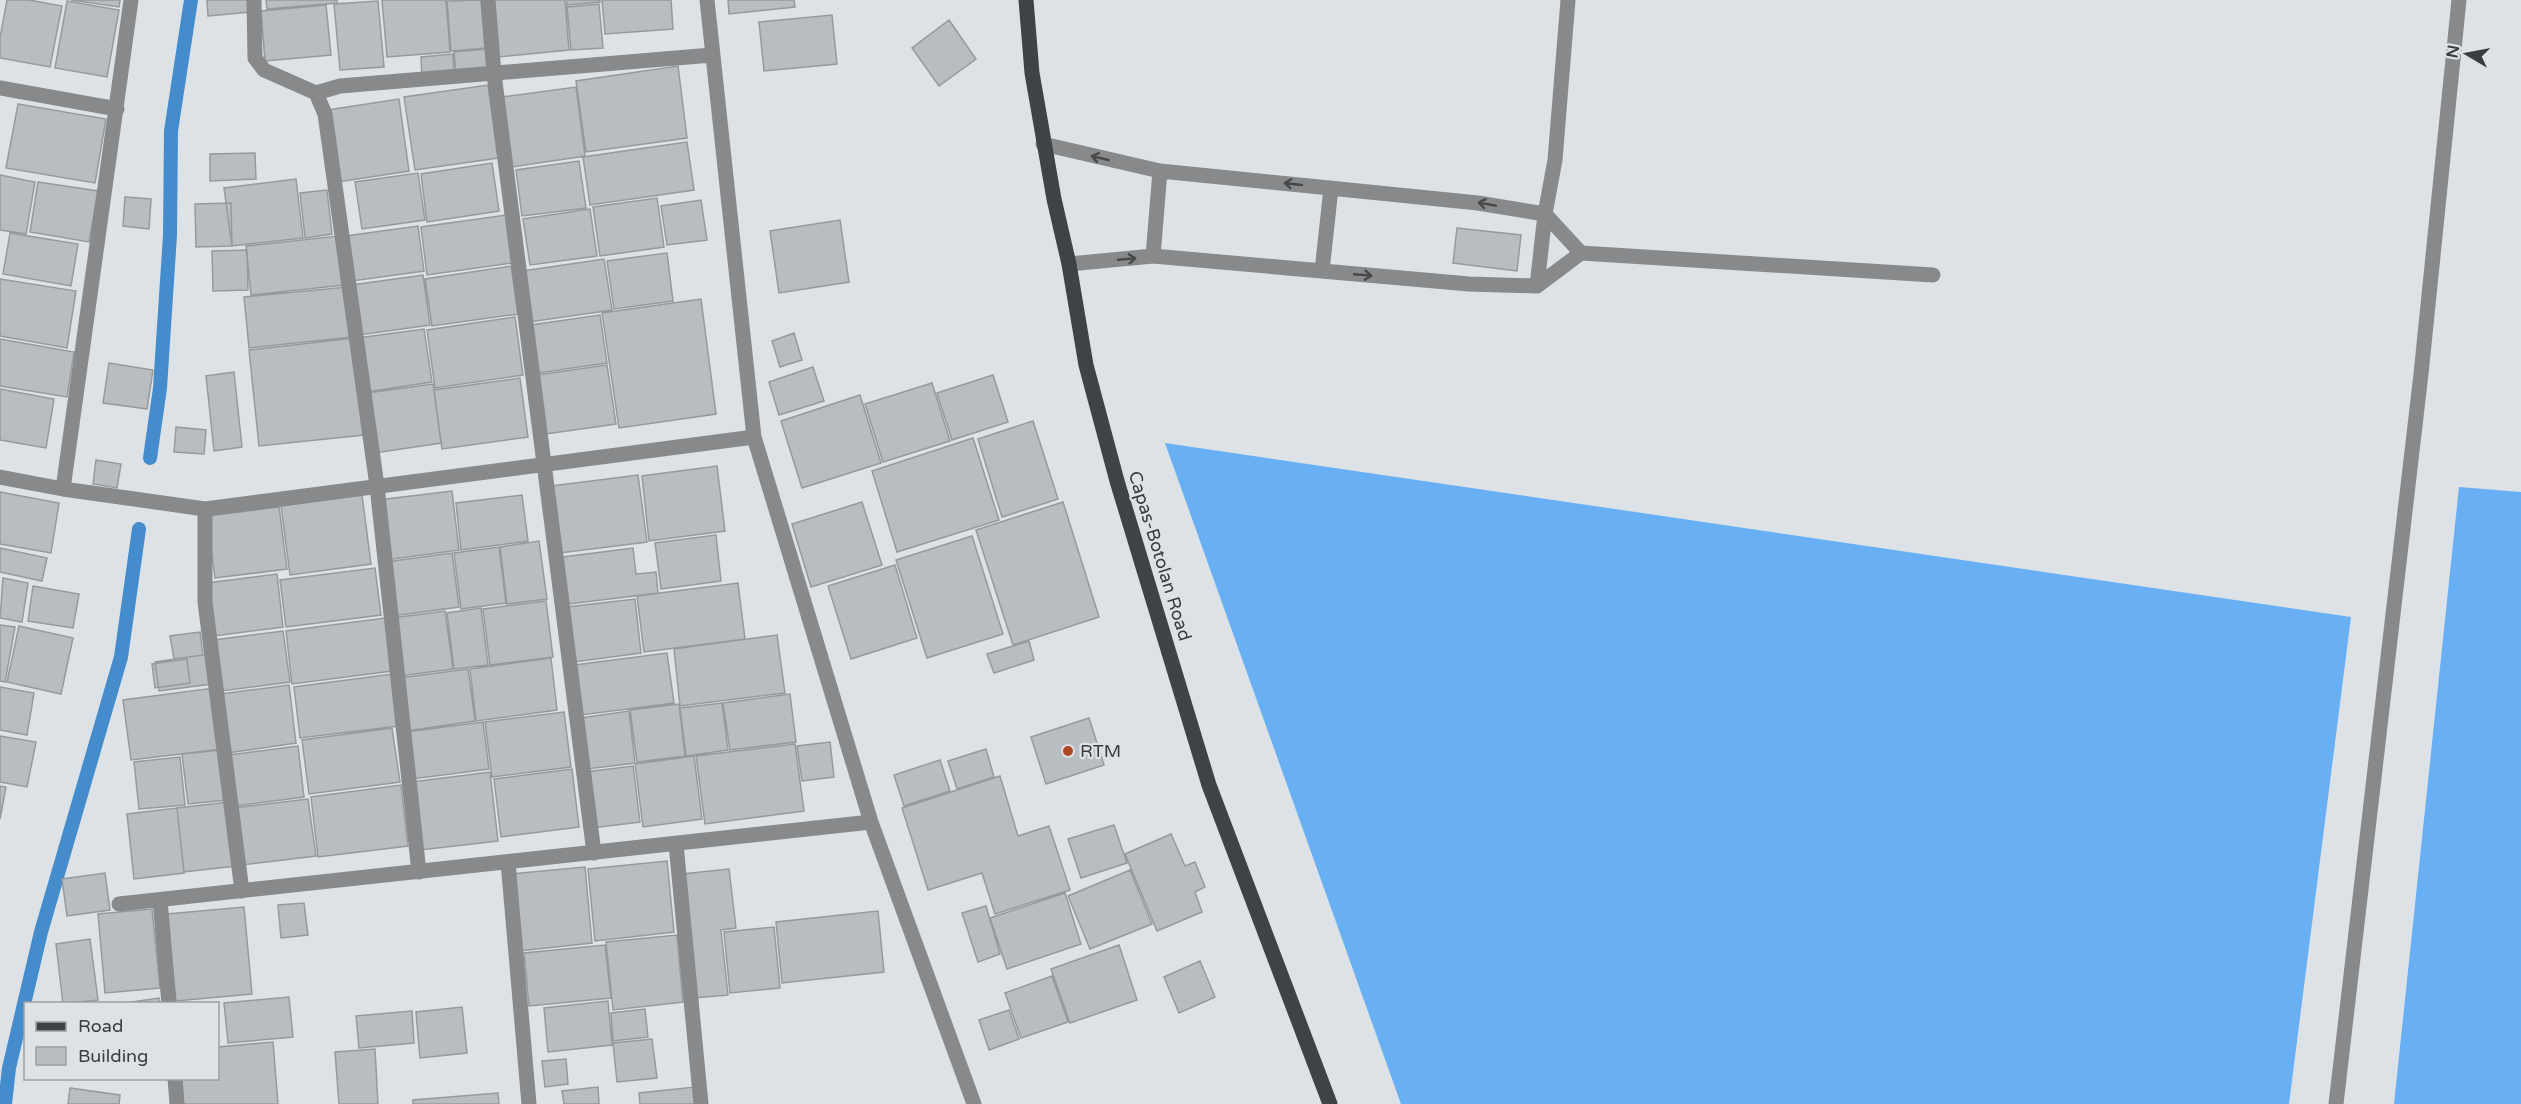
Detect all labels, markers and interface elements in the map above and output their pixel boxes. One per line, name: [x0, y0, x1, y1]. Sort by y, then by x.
north arrow: [2437, 24, 2497, 84]
text: N: [2442, 44, 2464, 60]
one-way arrow: [1091, 151, 1110, 163]
one-way arrow: [1284, 178, 1304, 189]
one-way arrow: [1478, 198, 1498, 209]
one-way arrow: [1117, 253, 1136, 264]
one-way arrow: [1353, 270, 1373, 281]
street label: Capas-Botolan Road: [1124, 468, 1196, 644]
place label: RTM: [1080, 740, 1121, 762]
marker: RTM: [1061, 744, 1075, 758]
legend: [24, 1002, 219, 1080]
text: Road: [78, 1015, 123, 1037]
text: Building: [78, 1045, 148, 1067]

